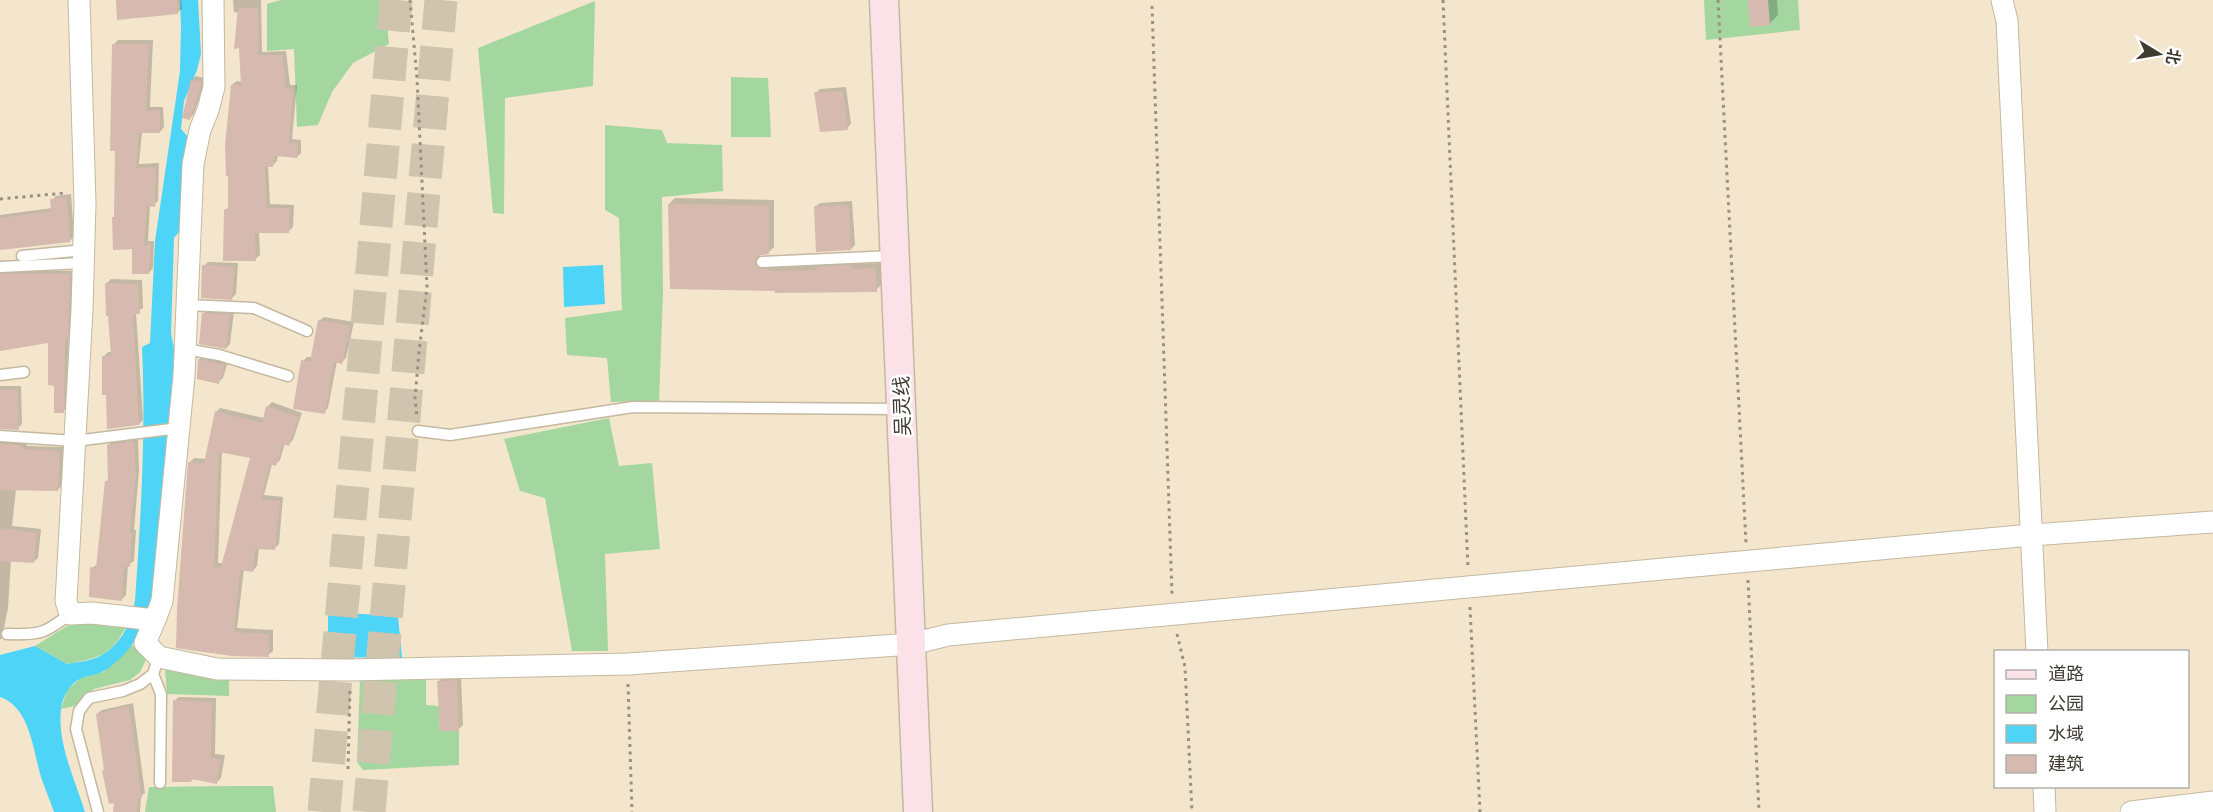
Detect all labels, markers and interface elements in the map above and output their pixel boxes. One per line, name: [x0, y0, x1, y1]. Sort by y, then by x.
north arrow: [2129, 24, 2189, 84]
text: 北: [2161, 47, 2185, 67]
street label: 吴灵线: [888, 376, 916, 436]
legend: [1994, 650, 2189, 788]
text: 道路: [2048, 662, 2084, 686]
text: 公园: [2048, 692, 2084, 716]
text: 水域: [2048, 722, 2084, 746]
text: 建筑: [2048, 752, 2084, 776]

